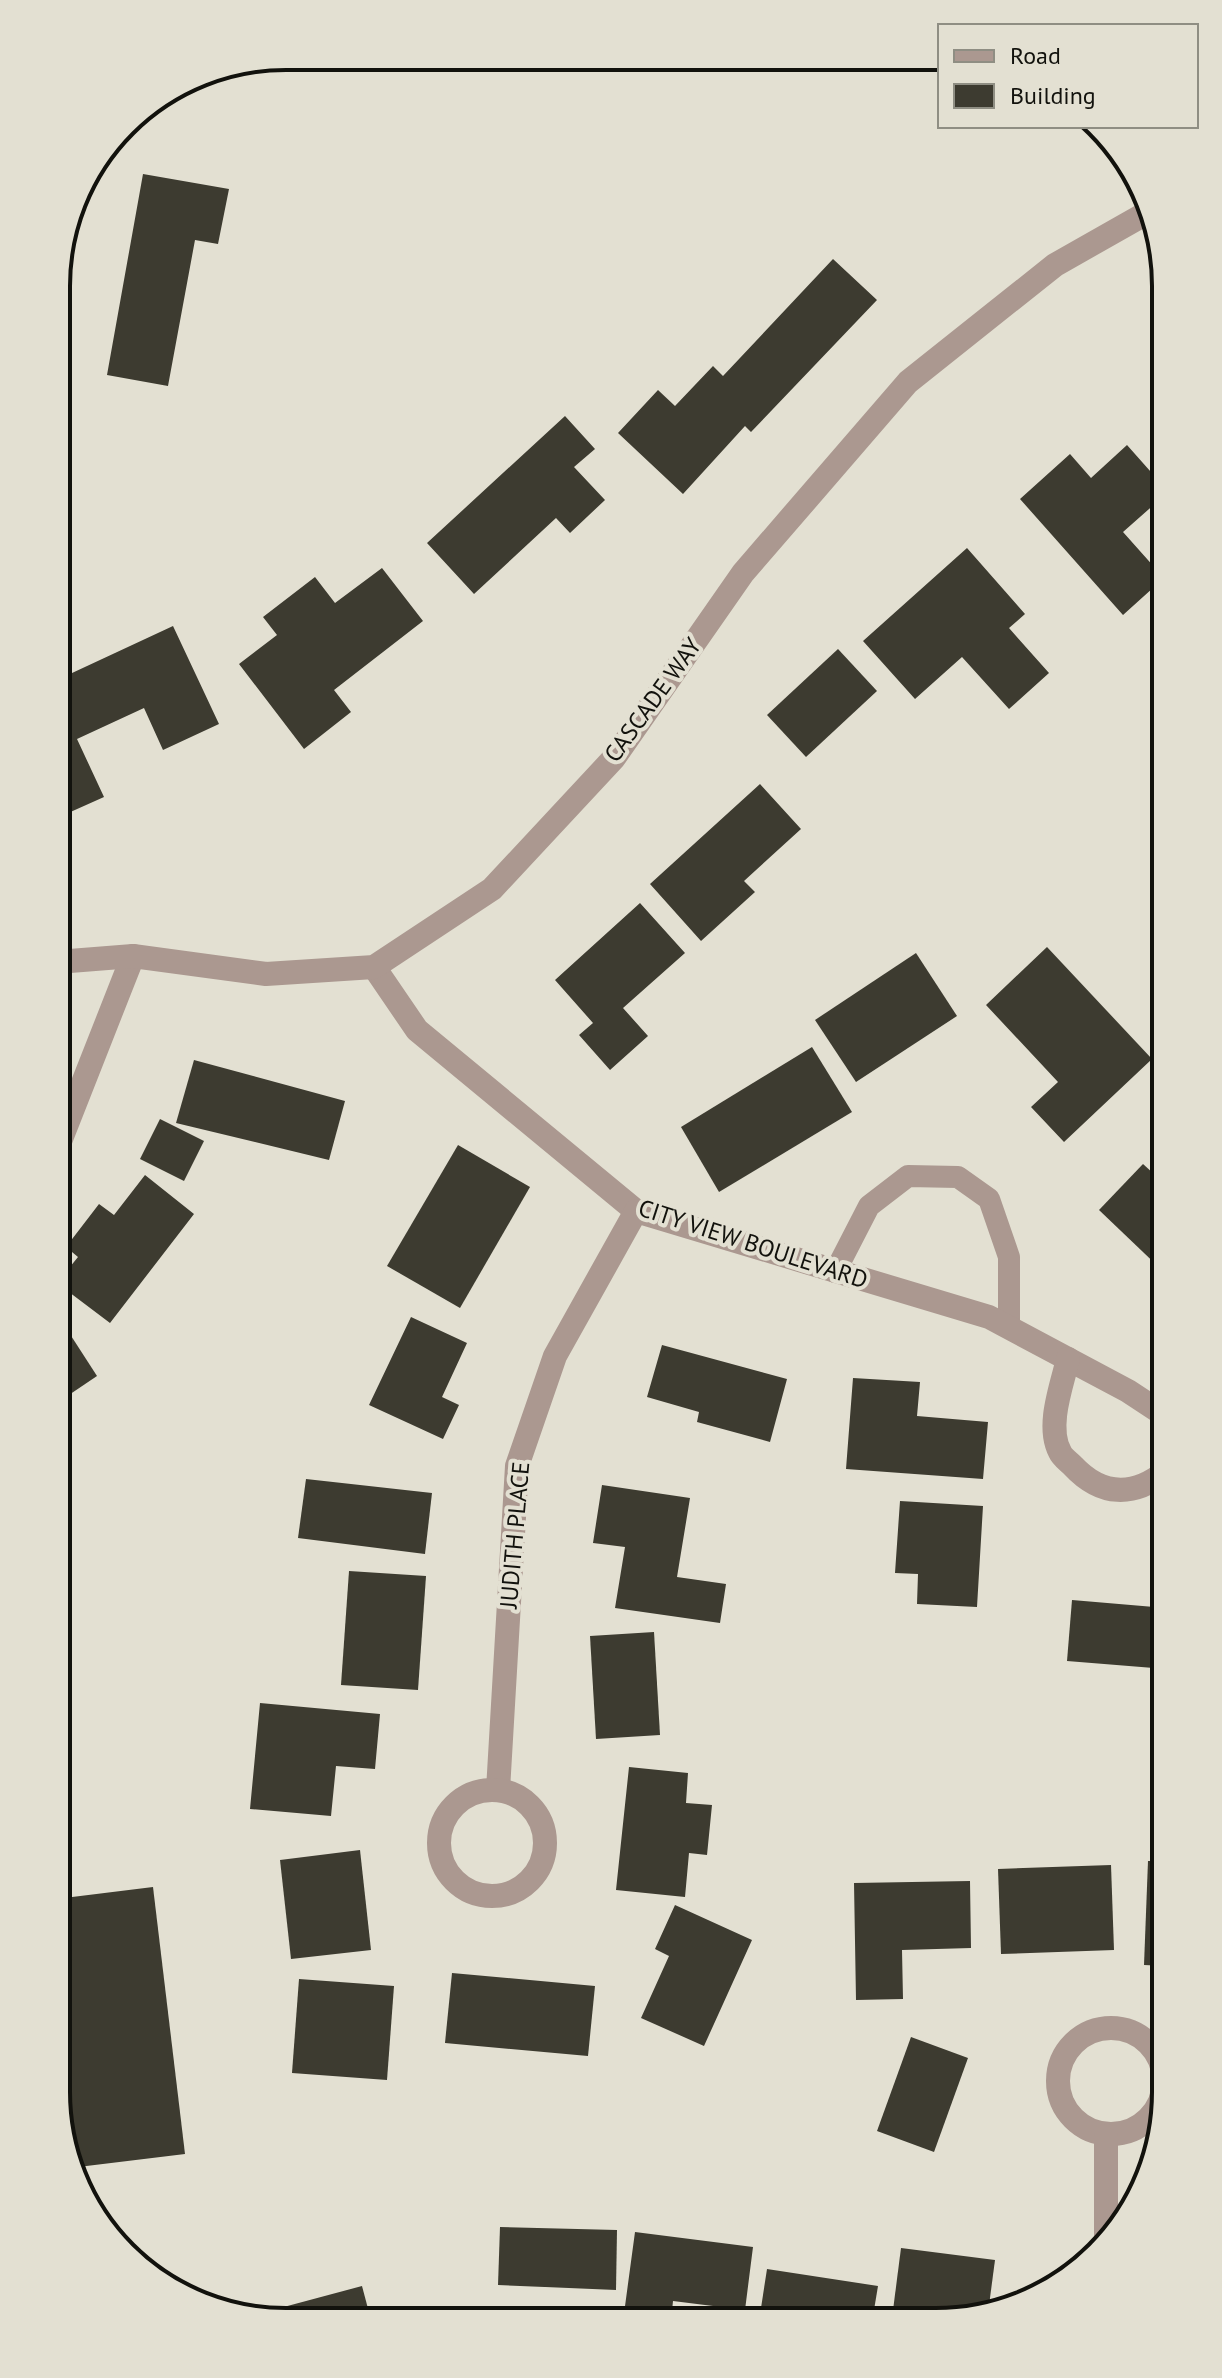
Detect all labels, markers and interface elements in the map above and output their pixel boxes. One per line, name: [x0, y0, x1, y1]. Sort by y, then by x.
legend: [938, 24, 1198, 128]
text: Road: [1010, 40, 1061, 71]
text: Building: [1010, 80, 1096, 111]
street label: CASCADE WAY: [597, 631, 709, 768]
street label: CITY VIEW BOULEVARD: [635, 1192, 872, 1295]
street label: JUDITH PLACE: [493, 1460, 536, 1611]

